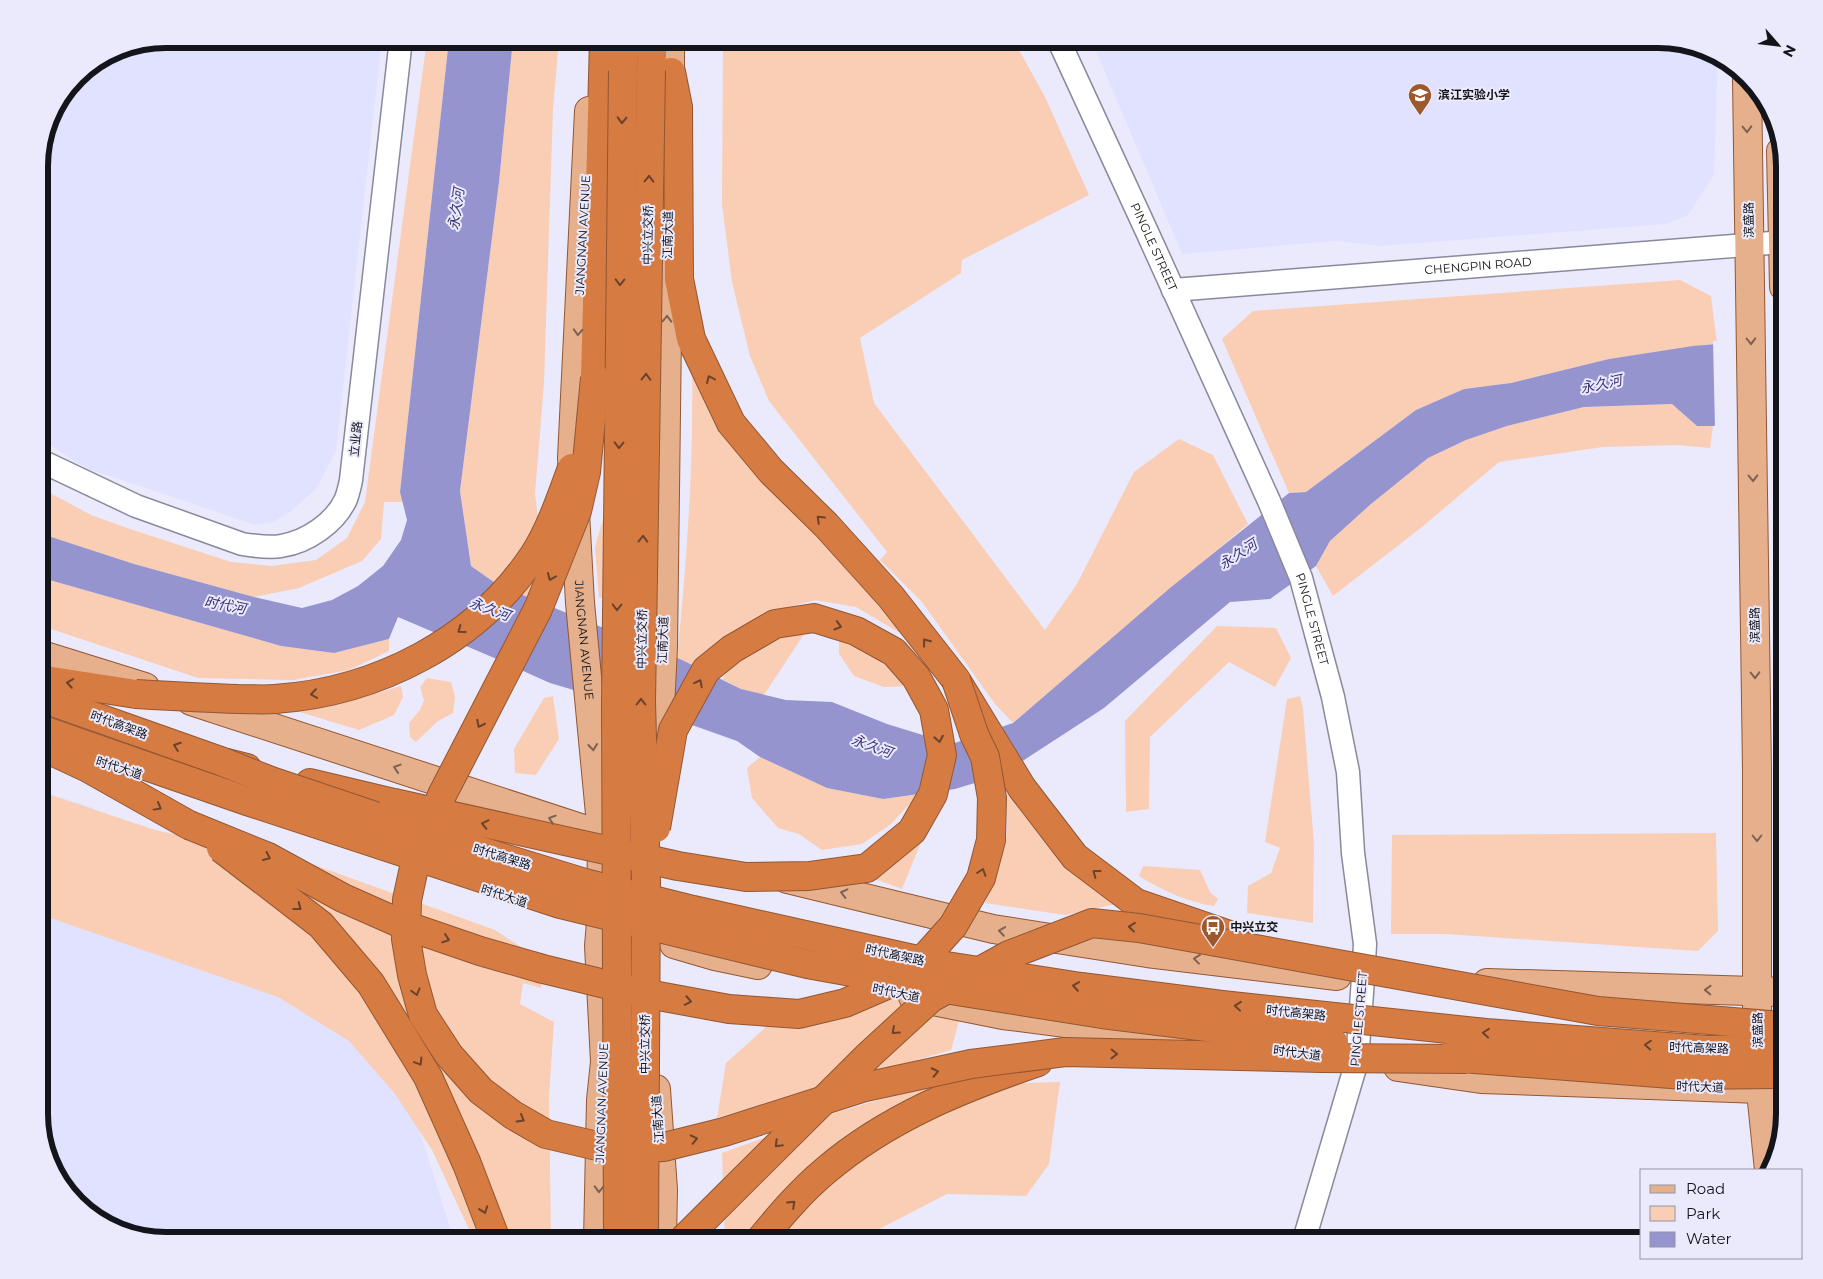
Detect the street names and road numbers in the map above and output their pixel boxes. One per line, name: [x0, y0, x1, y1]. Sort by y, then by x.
street label: JIANGNAN AVENUE: [572, 175, 593, 296]
street label: PINGLE STREET: [1128, 200, 1181, 293]
street label: 滨盛路: [1741, 202, 1756, 238]
street label: 中兴立交桥: [639, 205, 656, 265]
street label: 江南大道: [660, 211, 675, 259]
street label: CHENGPIN ROAD: [1424, 254, 1532, 277]
street label: 立业路: [346, 420, 365, 458]
street label: PINGLE STREET: [1293, 570, 1332, 667]
street label: JIANGNAN AVENUE: [572, 579, 597, 701]
street label: 滨盛路: [1747, 607, 1762, 643]
street label: 中兴立交桥: [633, 609, 650, 669]
street label: 江南大道: [654, 616, 671, 664]
street label: 时代高架路: [88, 707, 150, 742]
street label: 时代大道: [94, 753, 144, 782]
street label: 时代高架路: [471, 841, 533, 872]
street label: 时代大道: [479, 881, 529, 910]
street label: 时代高架路: [864, 941, 926, 968]
street label: PINGLE STREET: [1347, 971, 1370, 1067]
street label: 时代大道: [871, 980, 921, 1005]
street label: 时代高架路: [1265, 1002, 1327, 1023]
street label: 滨盛路: [1750, 1012, 1765, 1048]
street label: 中兴立交桥: [637, 1014, 652, 1074]
street label: 时代高架路: [1669, 1039, 1729, 1056]
street label: 时代大道: [1272, 1042, 1322, 1063]
street label: JIANGNAN AVENUE: [592, 1043, 611, 1164]
street label: 时代大道: [1676, 1078, 1724, 1095]
street label: 江南大道: [648, 1095, 667, 1144]

